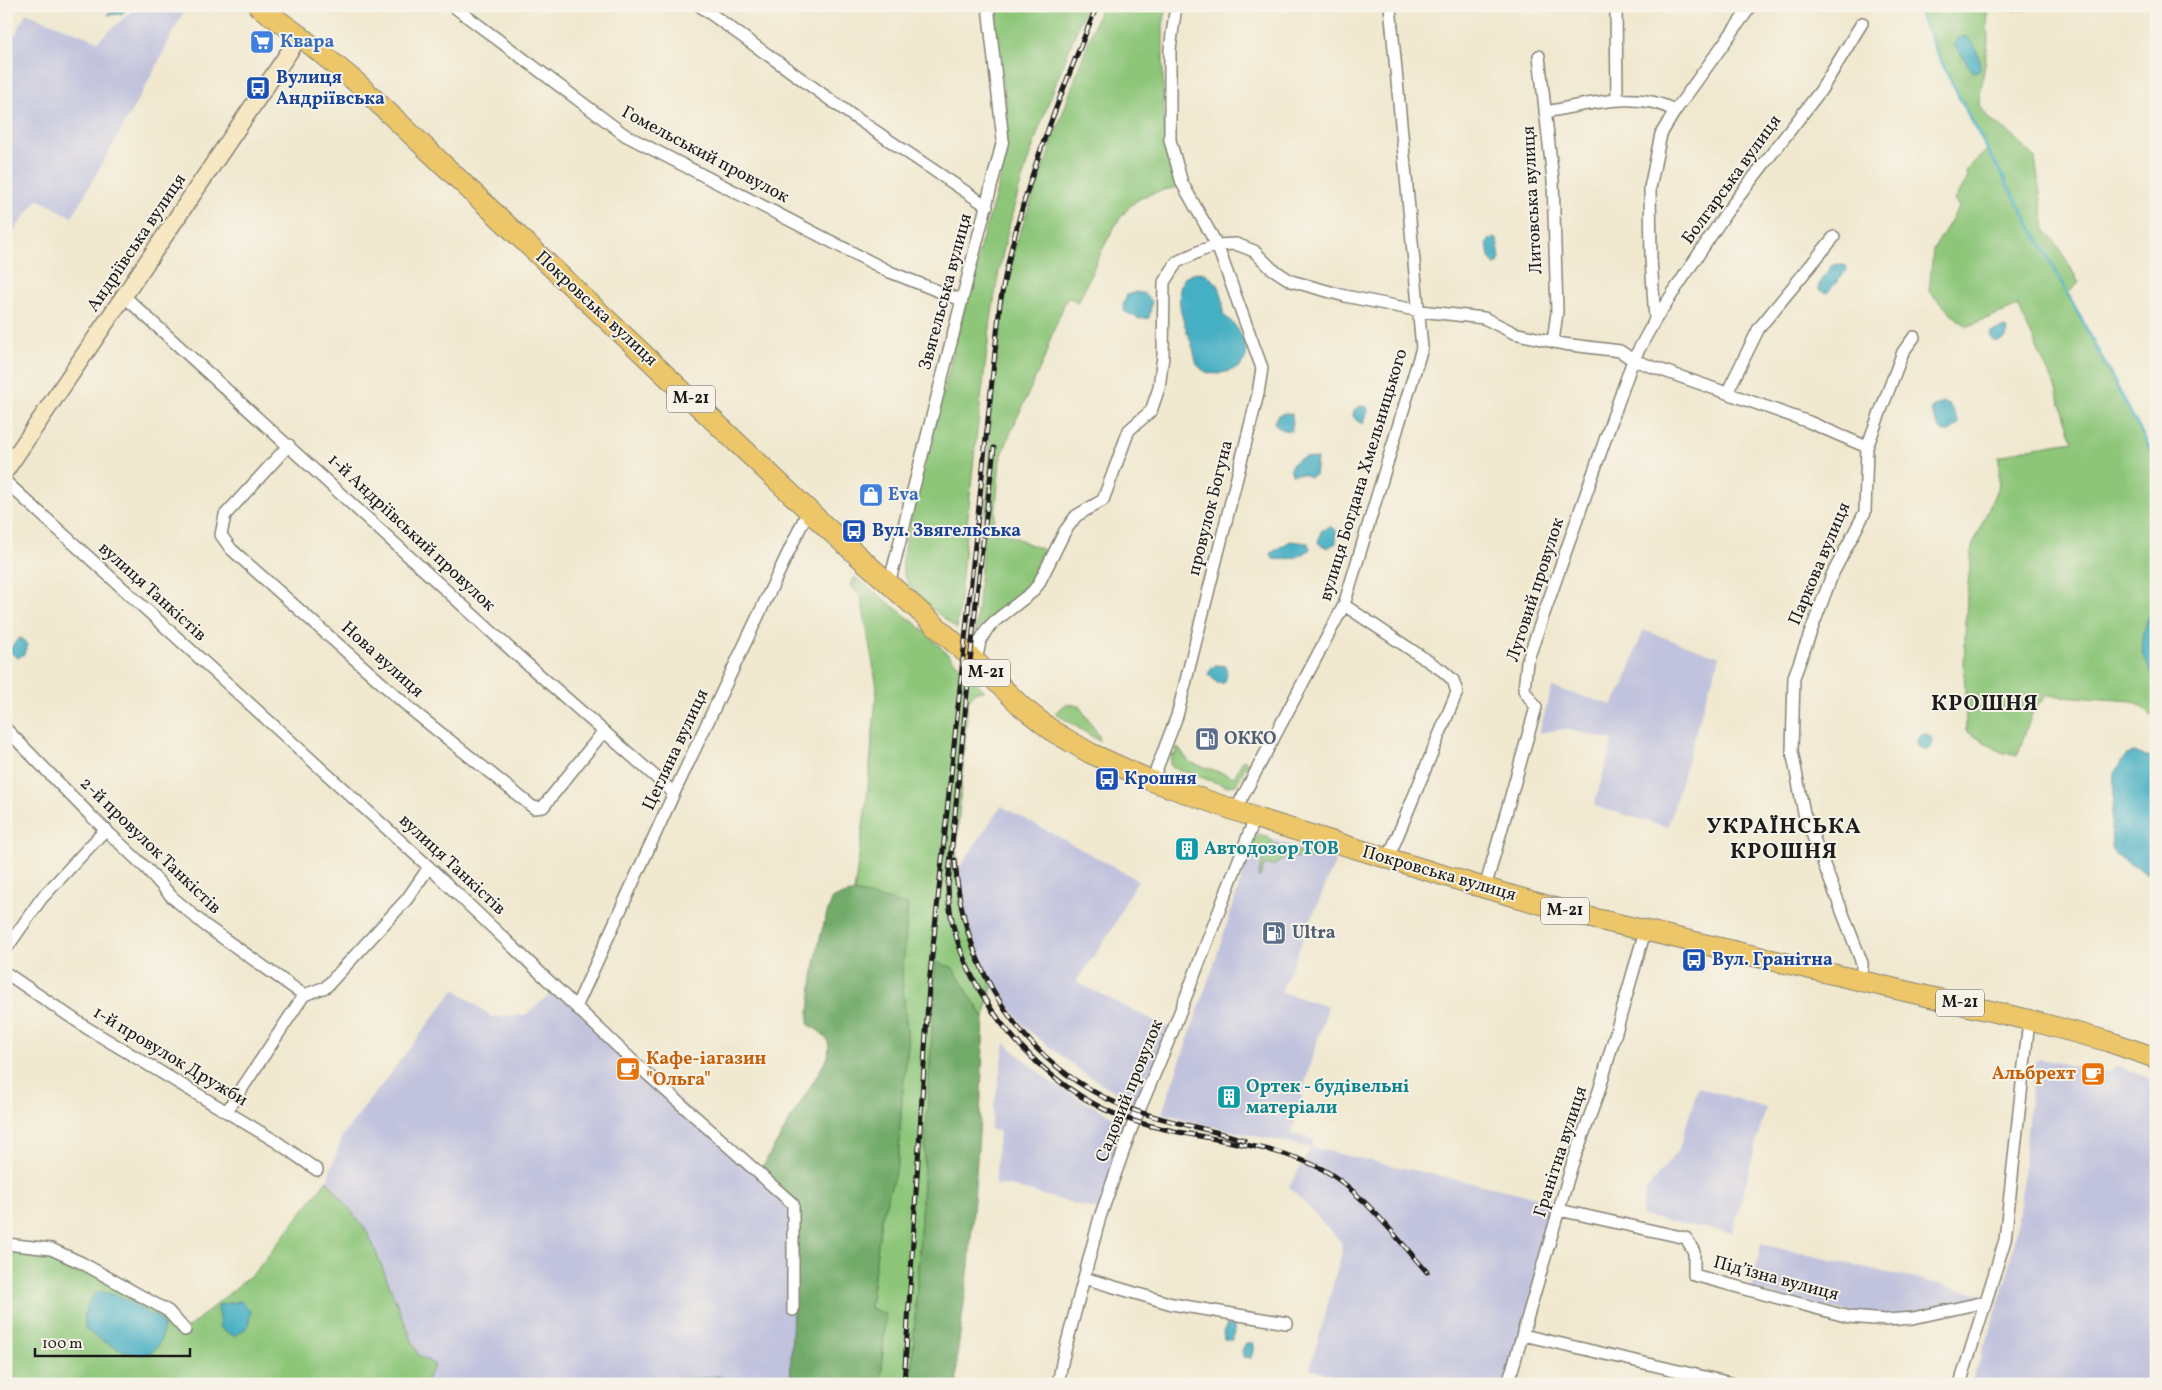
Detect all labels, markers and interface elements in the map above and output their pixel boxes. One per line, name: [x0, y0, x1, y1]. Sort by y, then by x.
supermarket icon: Квара: [249, 29, 275, 55]
place label: Квара: [280, 30, 334, 55]
place label: Вулиця Андріївська: [276, 66, 385, 112]
bus stop icon: Вулиця Андріївська: [245, 75, 271, 101]
street label: Гомельський провулок: [617, 100, 794, 210]
street label: Болгарська вулиця: [1676, 110, 1788, 250]
street label: Литовська вулиця: [1517, 125, 1549, 275]
street label: Андріївська вулиця: [81, 169, 193, 317]
street label: Звягельська вулиця: [913, 211, 979, 373]
street label: Покровська вулиця: [529, 245, 663, 373]
street label: вулиця Богдана Хмельницького: [1314, 346, 1414, 604]
road number: М-21: [667, 386, 715, 412]
street label: провулок Богуна: [1182, 438, 1240, 578]
street label: 1-й Андріївський провулок: [321, 448, 501, 618]
shop icon: Eva: [858, 482, 884, 508]
place label: Eva: [888, 483, 919, 508]
street label: Паркова вулиця: [1783, 499, 1857, 629]
street label: Луговий провулок: [1501, 514, 1571, 665]
bus stop icon: Вул. Звягельська: [841, 518, 867, 544]
place label: Вул. Звягельська: [872, 519, 1021, 544]
street label: вулиця Танкістів: [92, 537, 212, 647]
street label: Нова вулиця: [335, 616, 429, 704]
road number: М-21: [962, 660, 1010, 686]
street label: Цегляна вулиця: [637, 685, 715, 815]
district label: КРОШНЯ: [1931, 689, 2039, 720]
fuel station icon: ОККО: [1194, 726, 1220, 752]
place label: ОККО: [1224, 727, 1277, 752]
bus stop icon: Крошня: [1094, 766, 1120, 792]
place label: Крошня: [1124, 767, 1197, 792]
street label: 2-й провулок Танкістів: [74, 772, 226, 920]
street label: вулиця Танкістів: [393, 809, 511, 921]
district label: УКРАЇНСЬКА КРОШНЯ: [1706, 812, 1862, 868]
building icon: Автодозор ТОВ: [1174, 836, 1200, 862]
place label: Автодозор ТОВ: [1204, 837, 1339, 862]
street label: Покровська вулиця: [1359, 840, 1519, 908]
road number: М-21: [1541, 898, 1589, 924]
fuel station icon: Ultra: [1261, 920, 1287, 946]
place label: Ultra: [1292, 921, 1336, 946]
bus stop icon: Вул. Гранітна: [1681, 947, 1707, 973]
place label: Вул. Гранітна: [1712, 948, 1833, 973]
road number: М-21: [1936, 990, 1984, 1016]
street label: 1-й провулок Дружби: [88, 1001, 252, 1113]
street label: Садовий провулок: [1090, 1015, 1170, 1166]
place label: Кафе-іагазин "Ольга": [646, 1047, 767, 1093]
cafe icon: Кафе-іагазин "Ольга": [615, 1056, 641, 1082]
cafe icon: Альбрехт: [2080, 1061, 2106, 1087]
place label: Альбрехт: [1992, 1062, 2076, 1087]
place label: Ортек - будівельні матеріали: [1246, 1075, 1409, 1121]
street label: Гранітна вулиця: [1528, 1083, 1594, 1221]
building icon: Ортек - будівельні матеріали: [1216, 1084, 1242, 1110]
street label: Підʼїзна вулиця: [1710, 1250, 1842, 1308]
scale bar: [35, 1325, 190, 1357]
text: 100 m: [42, 1334, 82, 1355]

